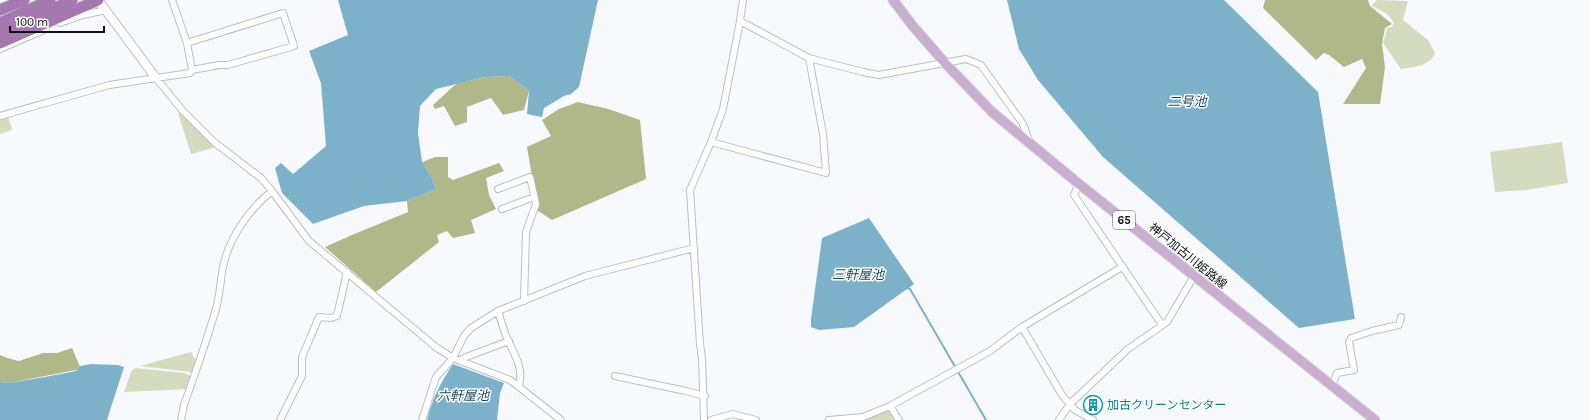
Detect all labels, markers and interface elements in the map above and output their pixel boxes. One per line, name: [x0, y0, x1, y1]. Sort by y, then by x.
scale bar: [10, 8, 104, 34]
text: 100 m: [16, 15, 48, 29]
water label: 二号池: [1167, 94, 1208, 109]
road number: 65: [1113, 211, 1135, 229]
street label: 神戸加古川姫路線: [1146, 220, 1230, 292]
water label: 三軒屋池: [832, 267, 886, 282]
water label: 六軒屋池: [437, 388, 491, 403]
building icon: 加古クリーンセンター: [1082, 394, 1104, 416]
place label: 加古クリーンセンター: [1107, 398, 1226, 412]

